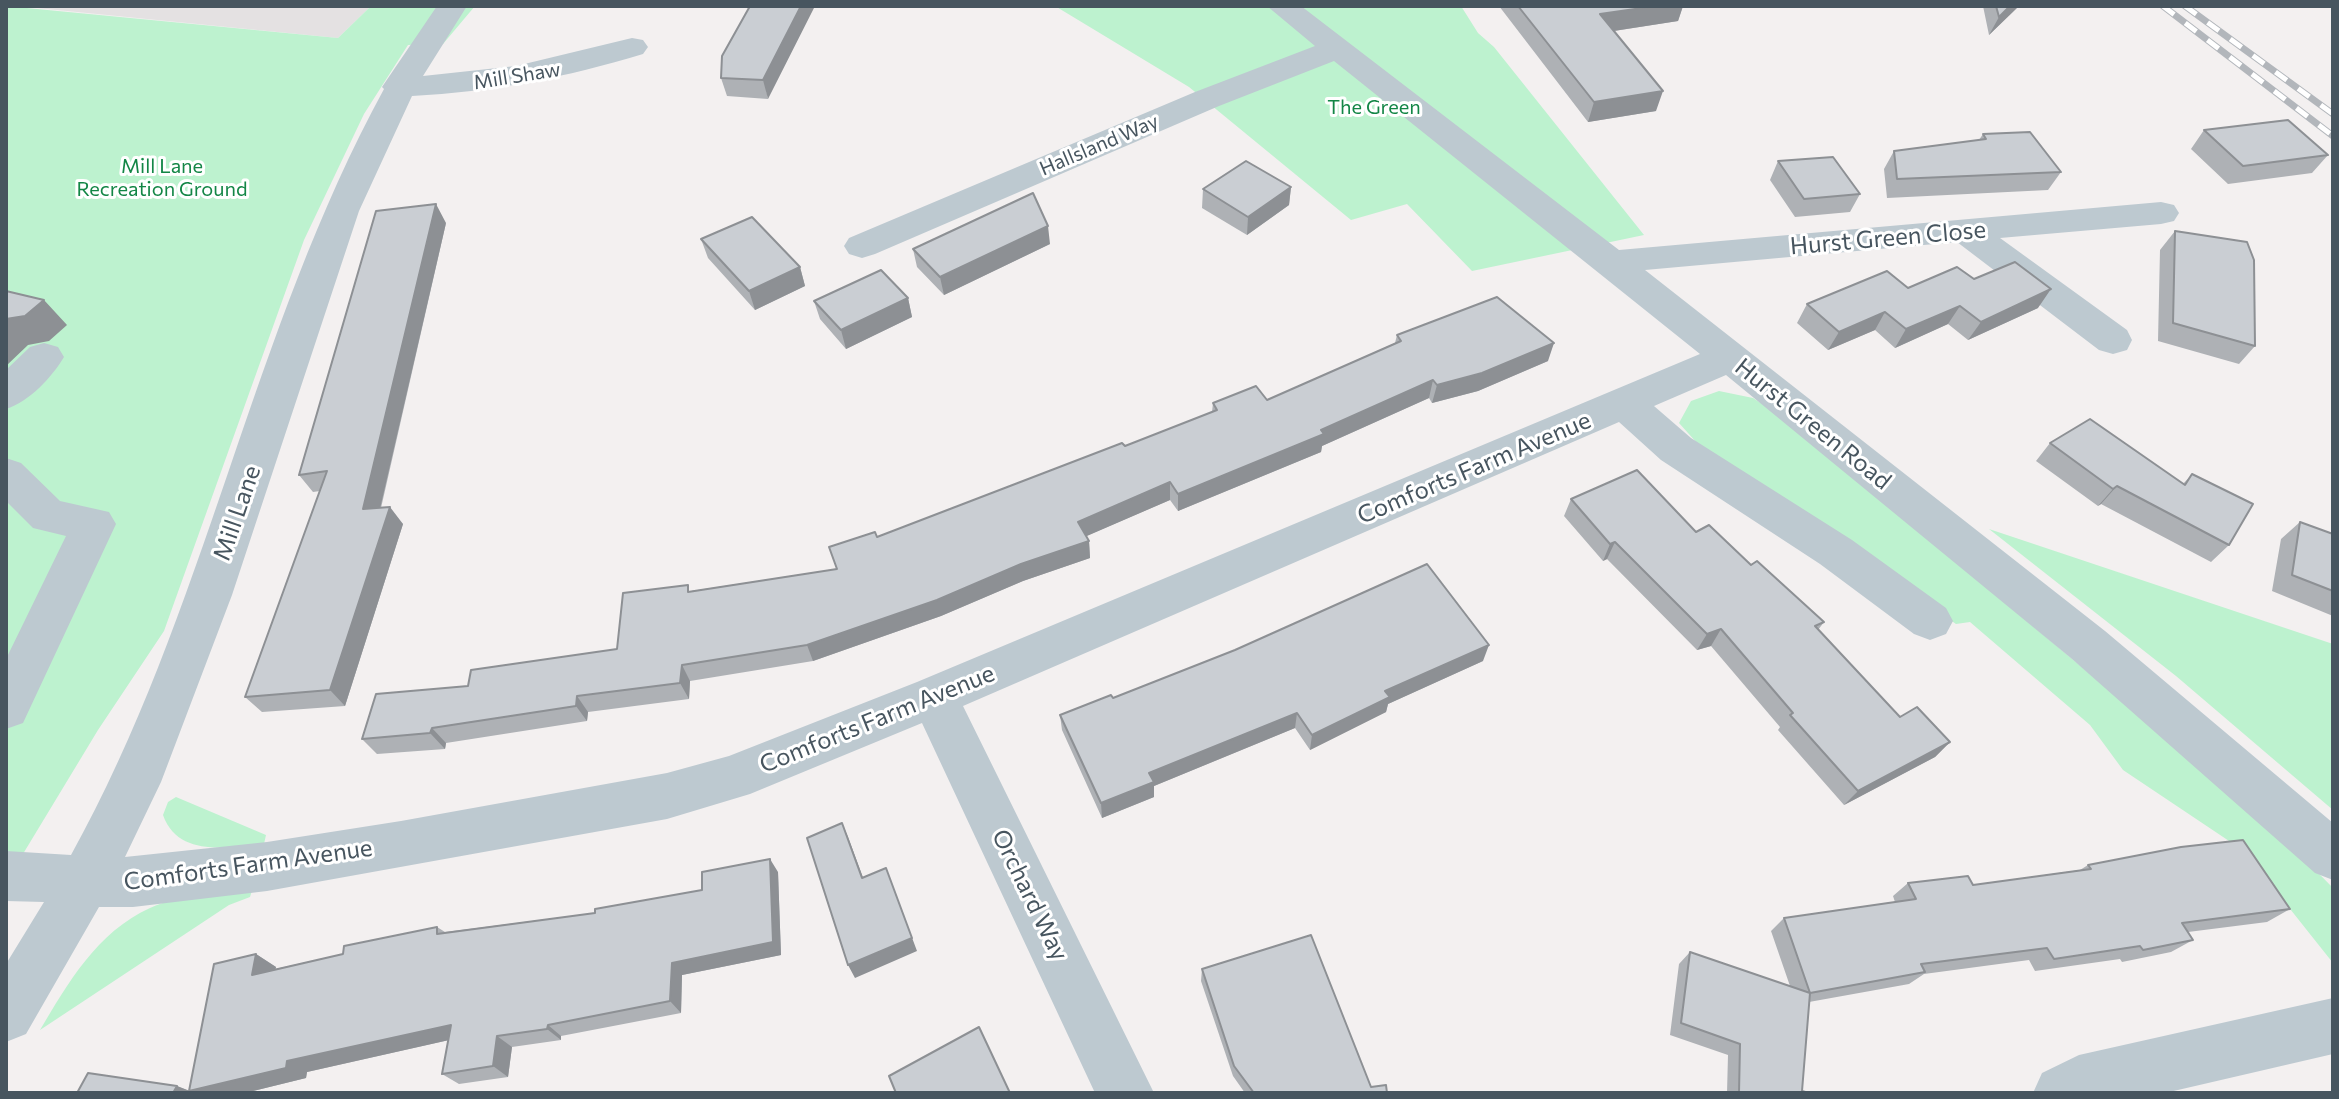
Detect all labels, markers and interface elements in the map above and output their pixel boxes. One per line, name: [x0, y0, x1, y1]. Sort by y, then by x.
street label: Mill Shaw: [472, 57, 562, 95]
park label: The Green: [1327, 95, 1421, 119]
street label: Hallsland Way: [1036, 109, 1162, 181]
park label: Mill Lane Recreation Ground: [77, 154, 247, 201]
street label: Hurst Green Close: [1789, 215, 1987, 261]
street label: Hurst Green Road: [1729, 352, 1897, 496]
street label: Comforts Farm Avenue: [1353, 406, 1595, 530]
street label: Mill Lane: [207, 462, 267, 564]
street label: Comforts Farm Avenue: [755, 659, 999, 779]
street label: Orchard Way: [986, 825, 1074, 965]
street label: Comforts Farm Avenue: [122, 833, 374, 897]

